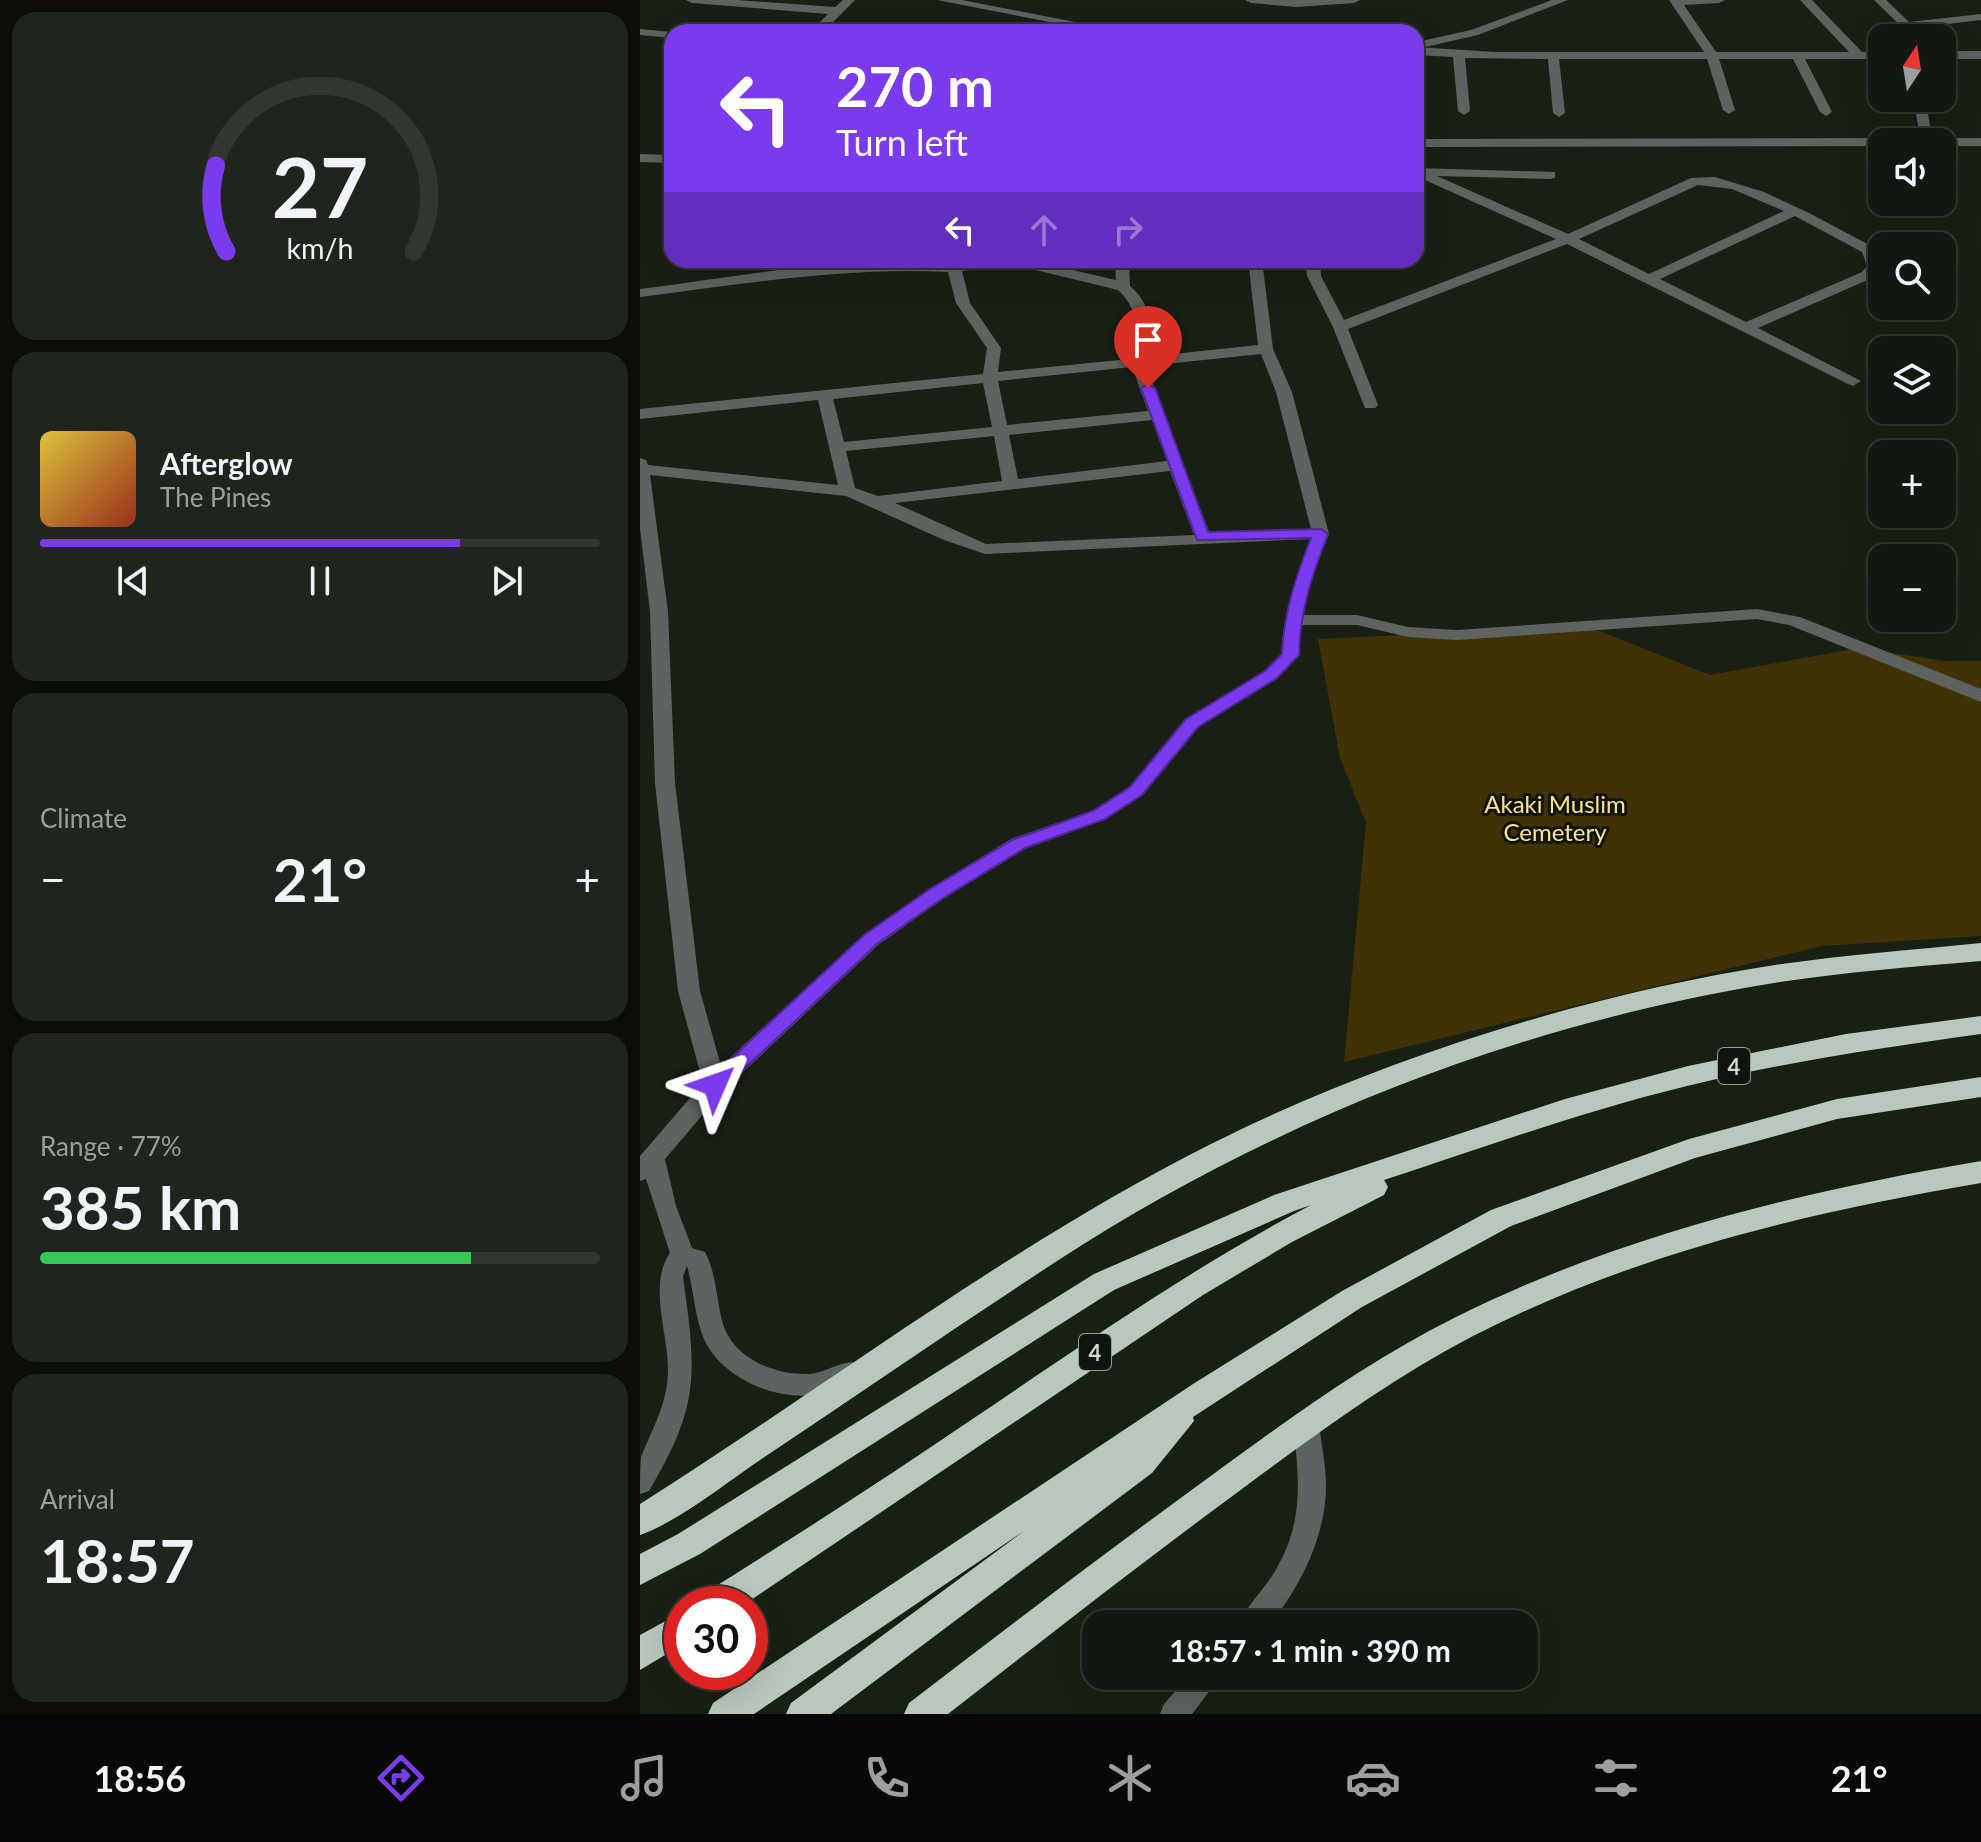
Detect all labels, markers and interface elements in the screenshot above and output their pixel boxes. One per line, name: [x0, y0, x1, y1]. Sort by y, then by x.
north arrow: [1868, 24, 1956, 112]
map controls: [1868, 24, 1956, 632]
text: 270 m: [836, 52, 994, 119]
icon: left: [704, 56, 808, 160]
text: Turn left: [836, 120, 968, 164]
button: sound: [1868, 128, 1956, 216]
text: 27: [272, 136, 368, 236]
icon: left: [938, 208, 982, 252]
icon: ahead: [1022, 208, 1066, 252]
icon: right: [1106, 208, 1150, 252]
text: km/h: [287, 231, 353, 265]
button: search: [1868, 232, 1956, 320]
pin: [1114, 306, 1182, 388]
icon: arrive: [1126, 318, 1170, 362]
button: layers: [1868, 336, 1956, 424]
button: +: [1868, 440, 1956, 528]
text: Afterglow: [160, 445, 293, 481]
text: The Pines: [160, 481, 271, 513]
button: −: [1868, 544, 1956, 632]
icon: previous: [111, 559, 155, 603]
icon: pause: [298, 559, 342, 603]
icon: next: [485, 559, 529, 603]
park label: Akaki Muslim Cemetery: [1484, 789, 1626, 846]
text: Climate: [40, 802, 127, 834]
text: 21°: [273, 843, 367, 915]
text: −: [40, 853, 66, 905]
text: +: [574, 853, 600, 905]
position arrow: [673, 1043, 757, 1127]
road number: 4: [1718, 1048, 1750, 1084]
text: Range · 77%: [40, 1130, 182, 1162]
text: 385 km: [40, 1171, 241, 1243]
road number: 4: [1079, 1334, 1111, 1370]
text: Arrival: [40, 1483, 115, 1515]
text: 18:57: [40, 1524, 195, 1596]
speed limit sign: 30: [664, 1586, 768, 1690]
text: 18:57 · 1 min · 390 m: [1169, 1632, 1451, 1668]
icon: directions: [373, 1750, 429, 1806]
icon: music: [616, 1750, 672, 1806]
icon: phone: [859, 1750, 915, 1806]
icon: climate: [1102, 1750, 1158, 1806]
icon: car: [1345, 1750, 1401, 1806]
icon: filters: [1588, 1750, 1644, 1806]
text: 18:56: [93, 1756, 186, 1800]
text: 21°: [1831, 1756, 1887, 1800]

